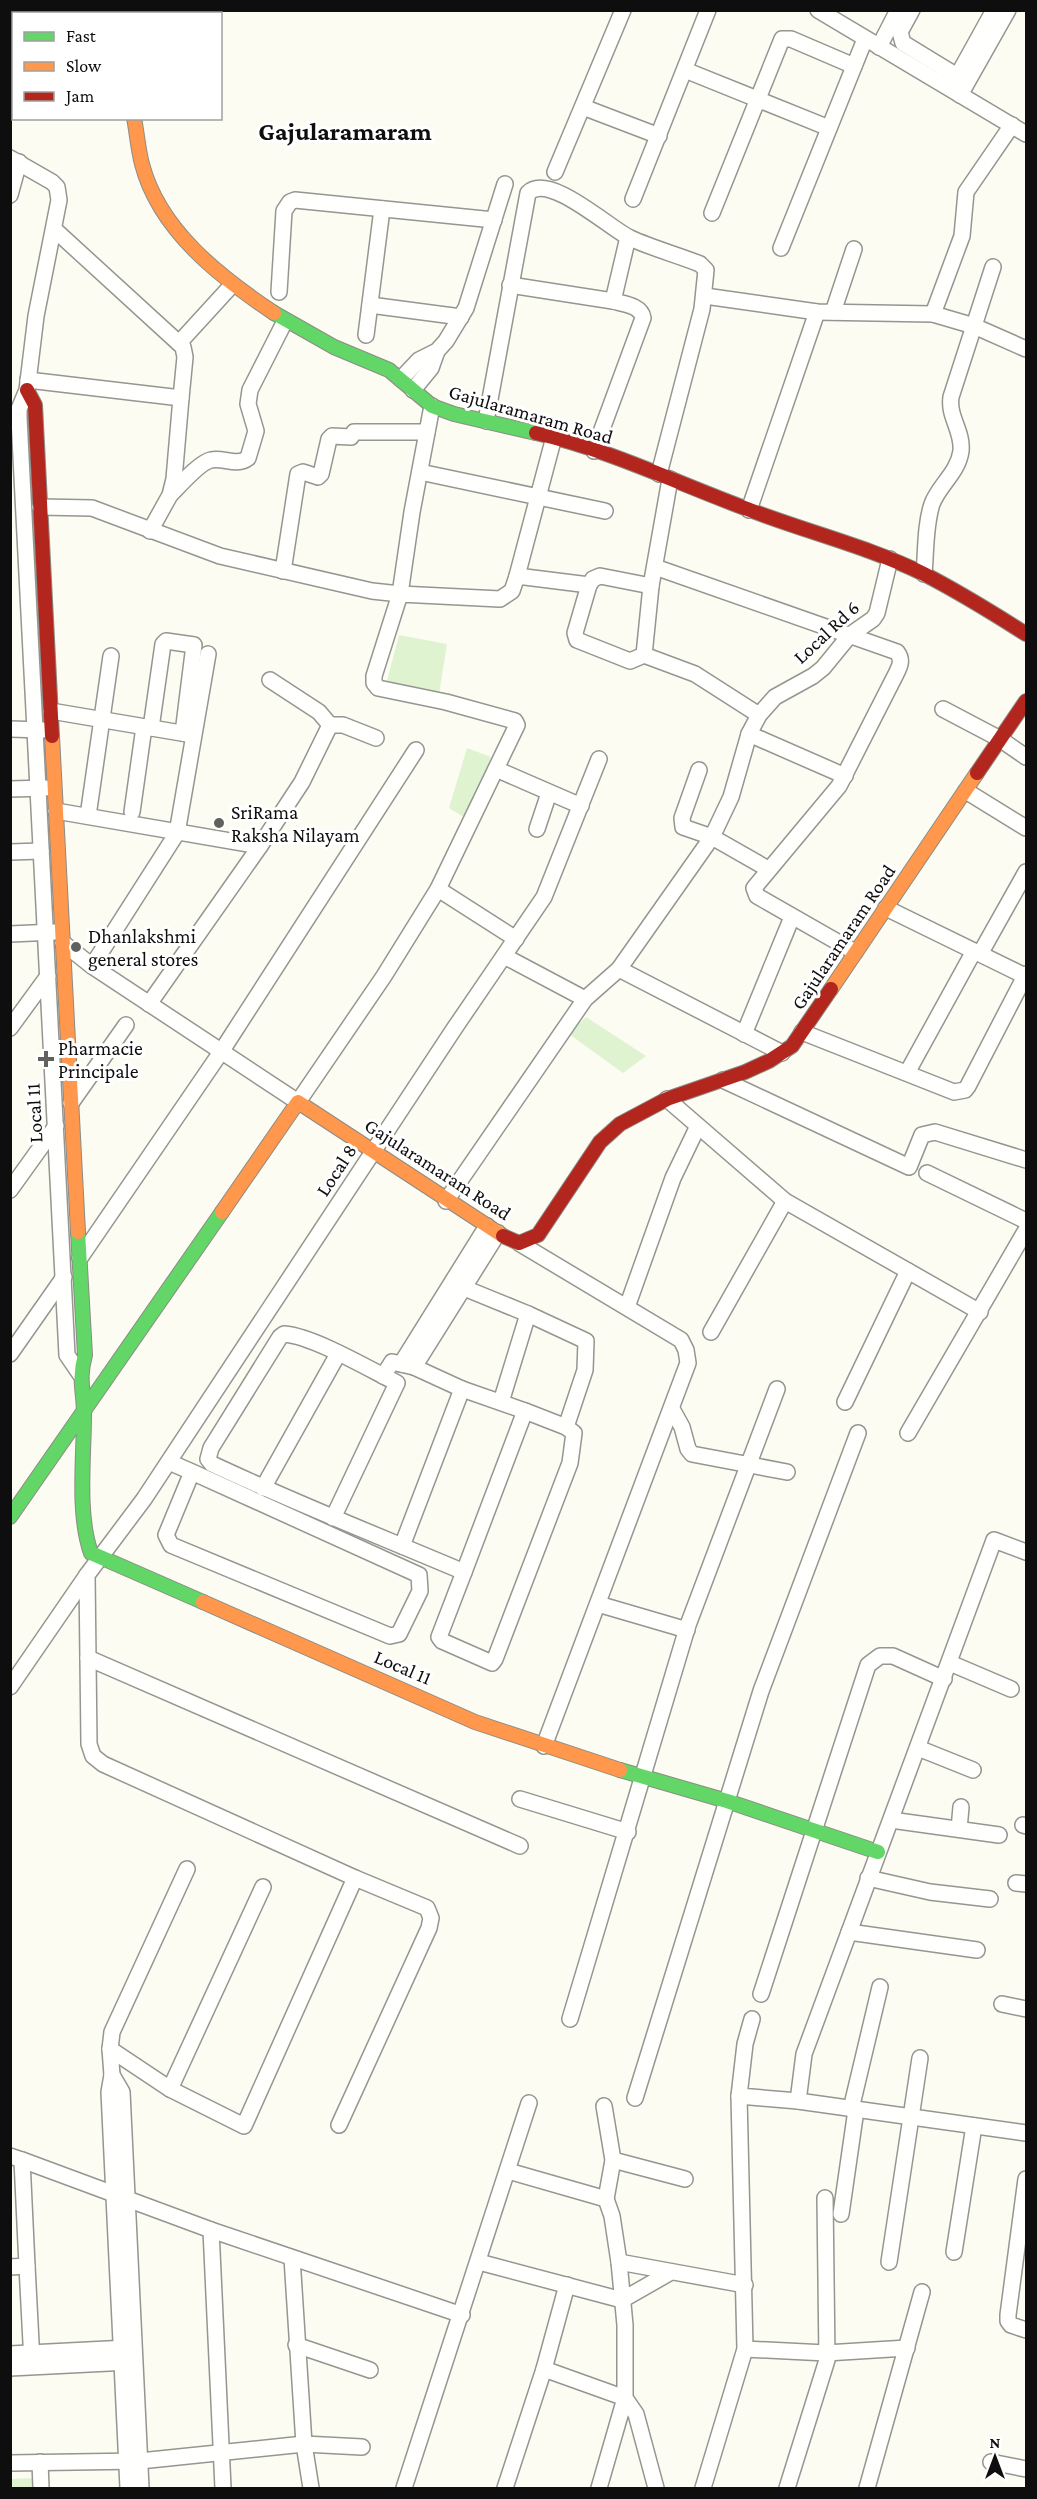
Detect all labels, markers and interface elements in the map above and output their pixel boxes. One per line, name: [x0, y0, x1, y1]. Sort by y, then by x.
legend: [12, 12, 222, 120]
text: Fast: [66, 26, 97, 46]
text: Slow: [66, 56, 102, 76]
text: Jam: [64, 86, 95, 106]
district label: Gajularamaram: [258, 117, 432, 146]
street label: Gajularamaram Road: [446, 380, 616, 449]
street label: Local Rd 6: [789, 596, 863, 668]
place label: SriRama Raksha Nilayam: [231, 801, 359, 847]
marker: SriRama Raksha Nilayam: [212, 816, 226, 830]
street label: Gajularamaram Road: [786, 860, 901, 1014]
place label: Dhanlakshmi general stores: [88, 925, 199, 971]
marker: Dhanlakshmi general stores: [69, 940, 83, 954]
place label: Pharmacie Principale: [58, 1037, 143, 1083]
marker: Pharmacie Principale: [39, 1052, 53, 1066]
street label: Local 11: [21, 1083, 47, 1143]
street label: Gajularamaram Road: [360, 1114, 515, 1225]
street label: Local 8: [311, 1140, 361, 1200]
street label: Local 11: [371, 1645, 435, 1689]
north arrow: [965, 2427, 1025, 2487]
text: N: [990, 2434, 1001, 2451]

